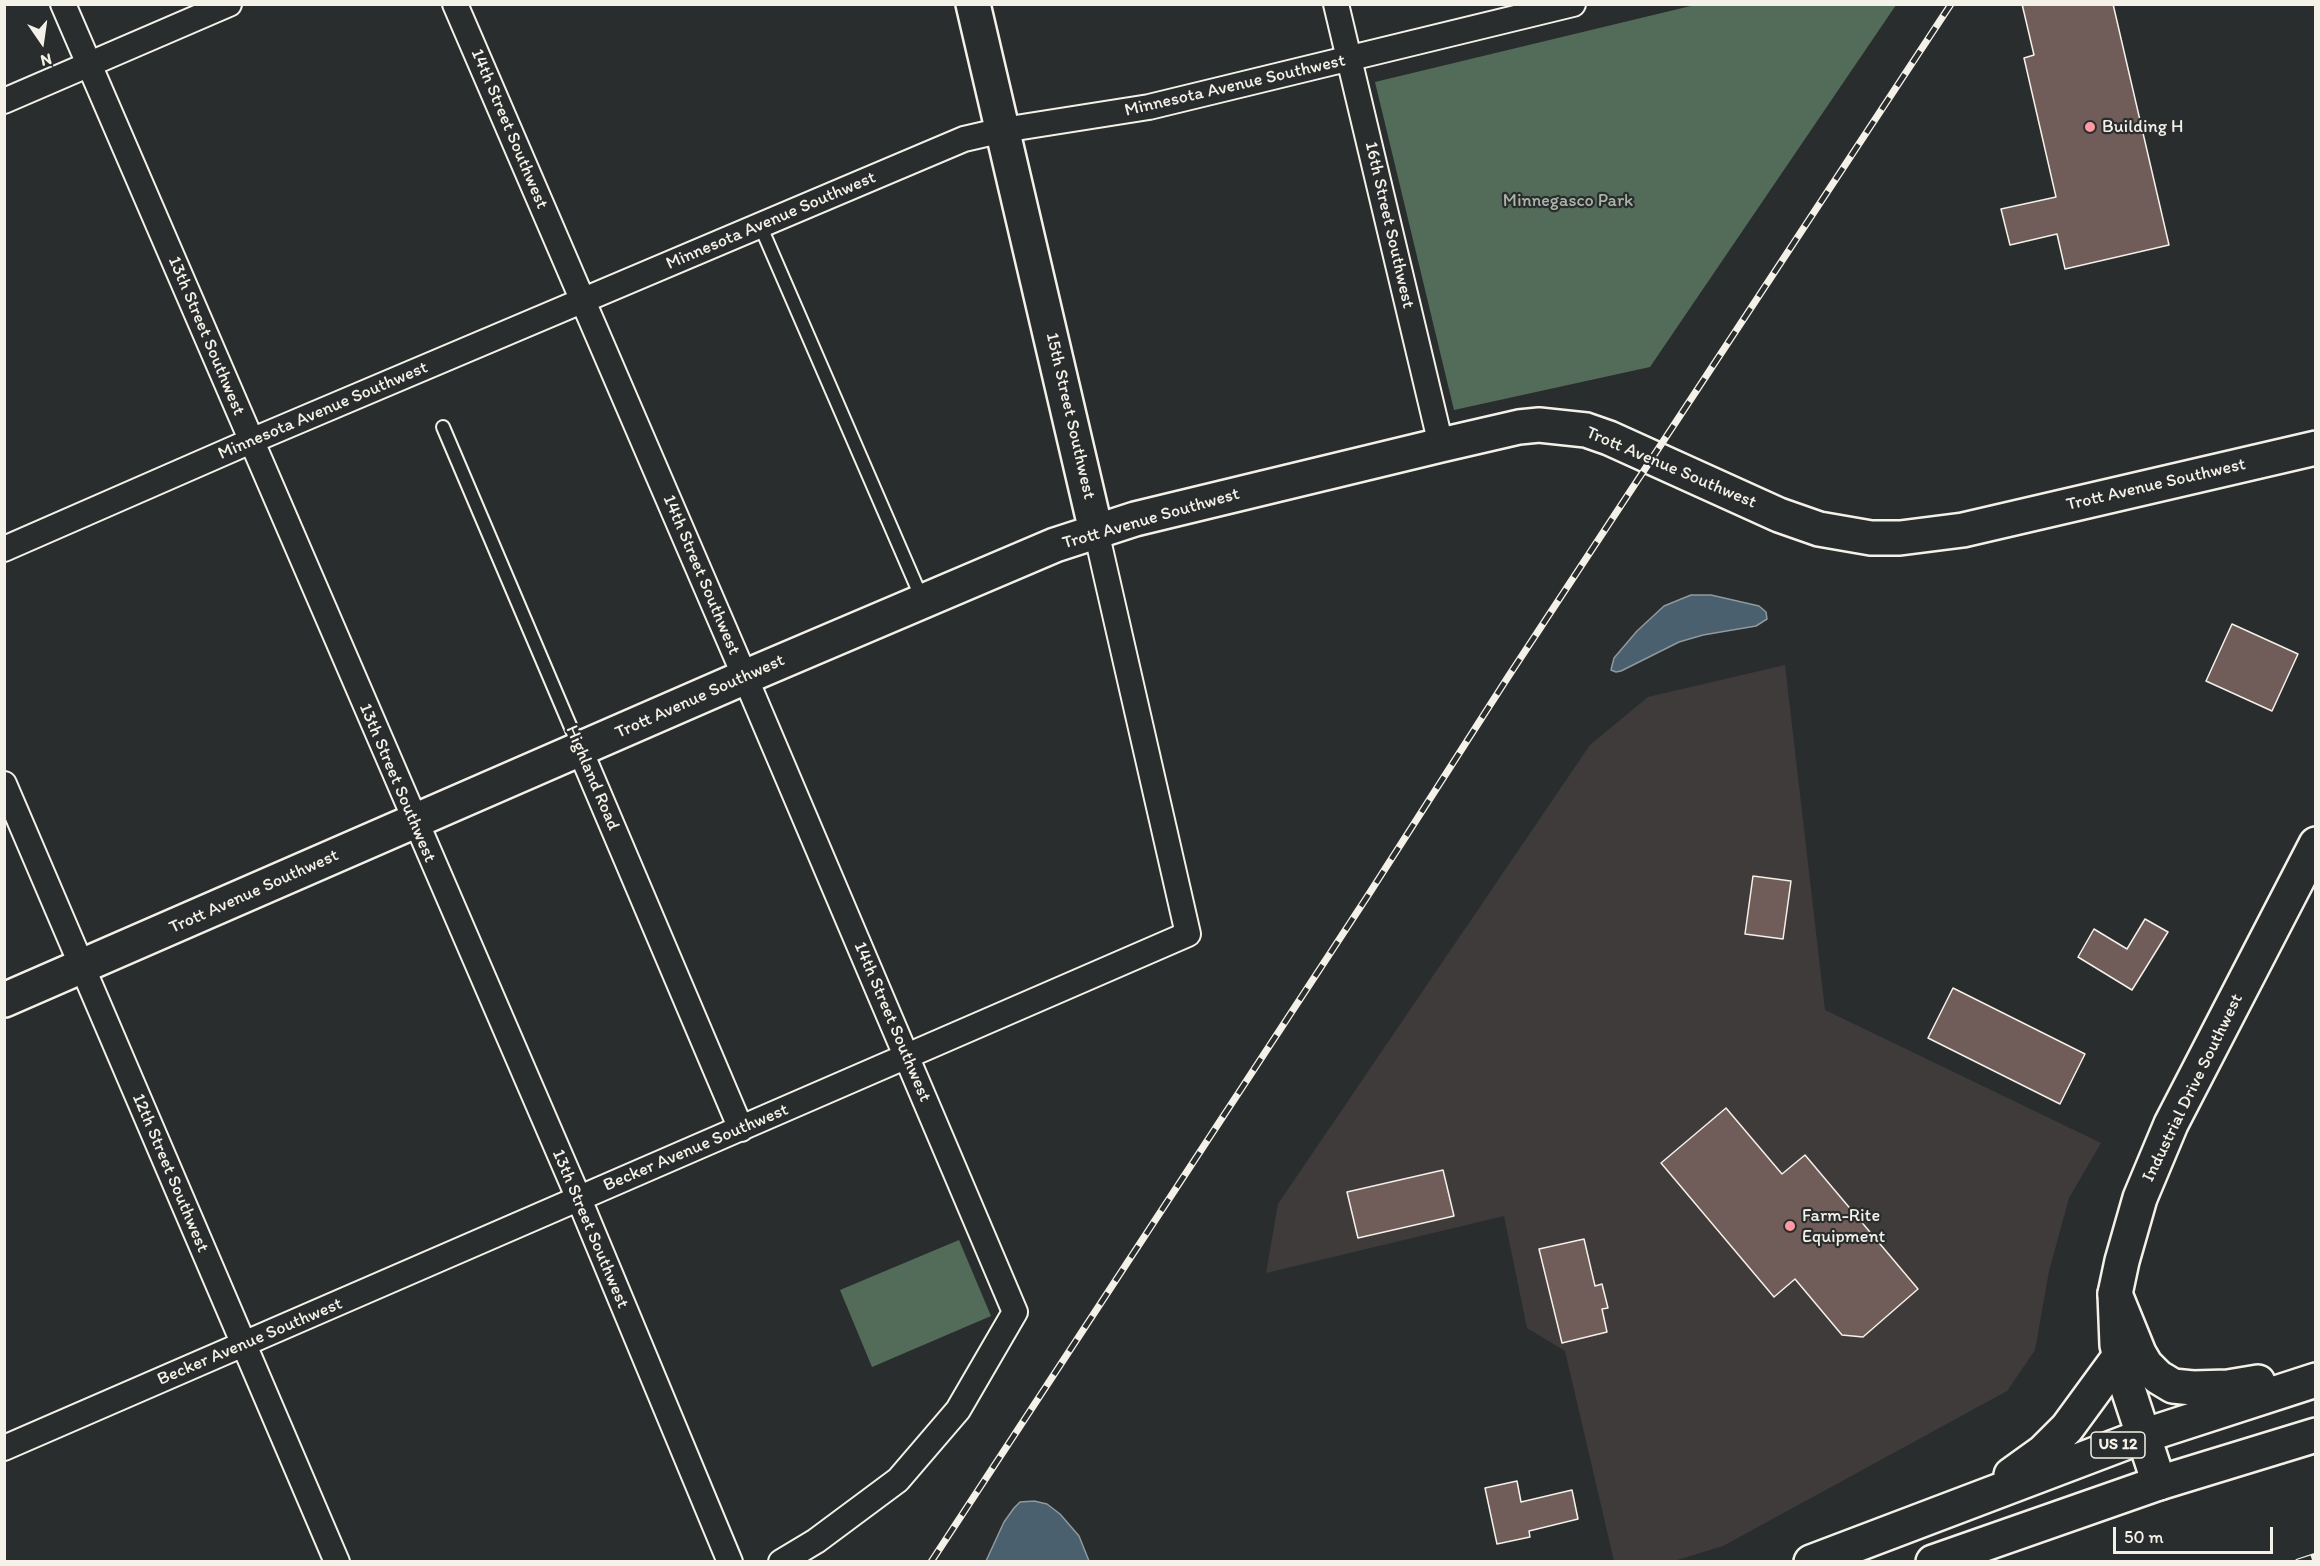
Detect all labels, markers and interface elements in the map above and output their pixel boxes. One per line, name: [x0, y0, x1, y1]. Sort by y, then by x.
north arrow: [12, 12, 72, 72]
street label: 14th Street Southwest: [466, 46, 552, 212]
text: N: [39, 50, 54, 70]
street label: Minnesota Avenue Southwest: [1123, 50, 1347, 122]
place label: Building H: [2102, 116, 2183, 138]
marker: Building H: [2083, 120, 2097, 134]
street label: 16th Street Southwest: [1359, 140, 1419, 310]
street label: Minnesota Avenue Southwest: [663, 167, 879, 275]
park label: Minnegasco Park: [1503, 190, 1633, 212]
street label: 13th Street Southwest: [163, 253, 249, 419]
street label: 15th Street Southwest: [1040, 331, 1100, 501]
street label: Minnesota Avenue Southwest: [215, 357, 431, 465]
street label: Trott Avenue Southwest: [1582, 422, 1760, 514]
street label: Trott Avenue Southwest: [2064, 454, 2248, 516]
street label: Trott Avenue Southwest: [1060, 483, 1242, 555]
street label: 14th Street Southwest: [658, 492, 744, 658]
street label: Trott Avenue Southwest: [612, 650, 788, 744]
street label: 13th Street Southwest: [354, 700, 440, 866]
street label: Highland Road: [560, 722, 624, 834]
street label: Trott Avenue Southwest: [166, 845, 342, 939]
street label: 14th Street Southwest: [849, 939, 935, 1105]
street label: Industrial Drive Southwest: [2138, 990, 2248, 1186]
street label: 12th Street Southwest: [127, 1090, 213, 1256]
street label: Becker Avenue Southwest: [600, 1099, 792, 1197]
street label: 13th Street Southwest: [547, 1146, 633, 1312]
place label: Farm-Rite Equipment: [1802, 1205, 1885, 1248]
marker: Farm-Rite Equipment: [1783, 1219, 1797, 1233]
street label: Becker Avenue Southwest: [154, 1293, 346, 1391]
road number: US 12: [2091, 1432, 2145, 1458]
scale bar: [2116, 1515, 2276, 1553]
text: 50 m: [2124, 1526, 2164, 1548]

